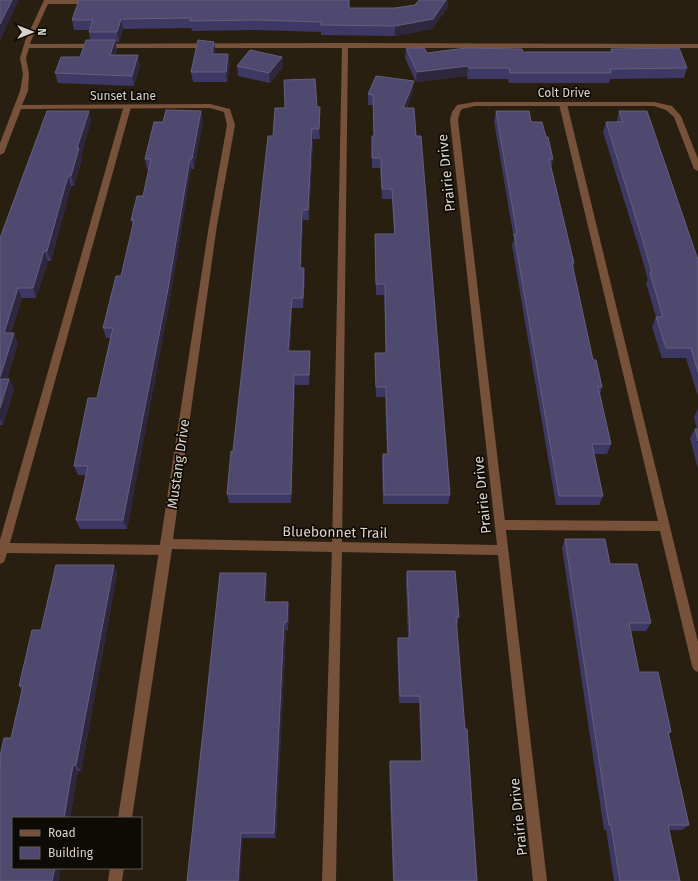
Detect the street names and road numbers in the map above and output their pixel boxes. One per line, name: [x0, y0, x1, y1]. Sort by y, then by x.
street label: Colt Drive: [538, 86, 590, 100]
street label: Sunset Lane: [90, 89, 156, 103]
street label: Prairie Drive: [434, 133, 459, 213]
street label: Mustang Drive: [164, 418, 193, 510]
street label: Prairie Drive: [470, 455, 495, 535]
street label: Bluebonnet Trail: [282, 523, 388, 542]
street label: Prairie Drive: [506, 777, 531, 857]

